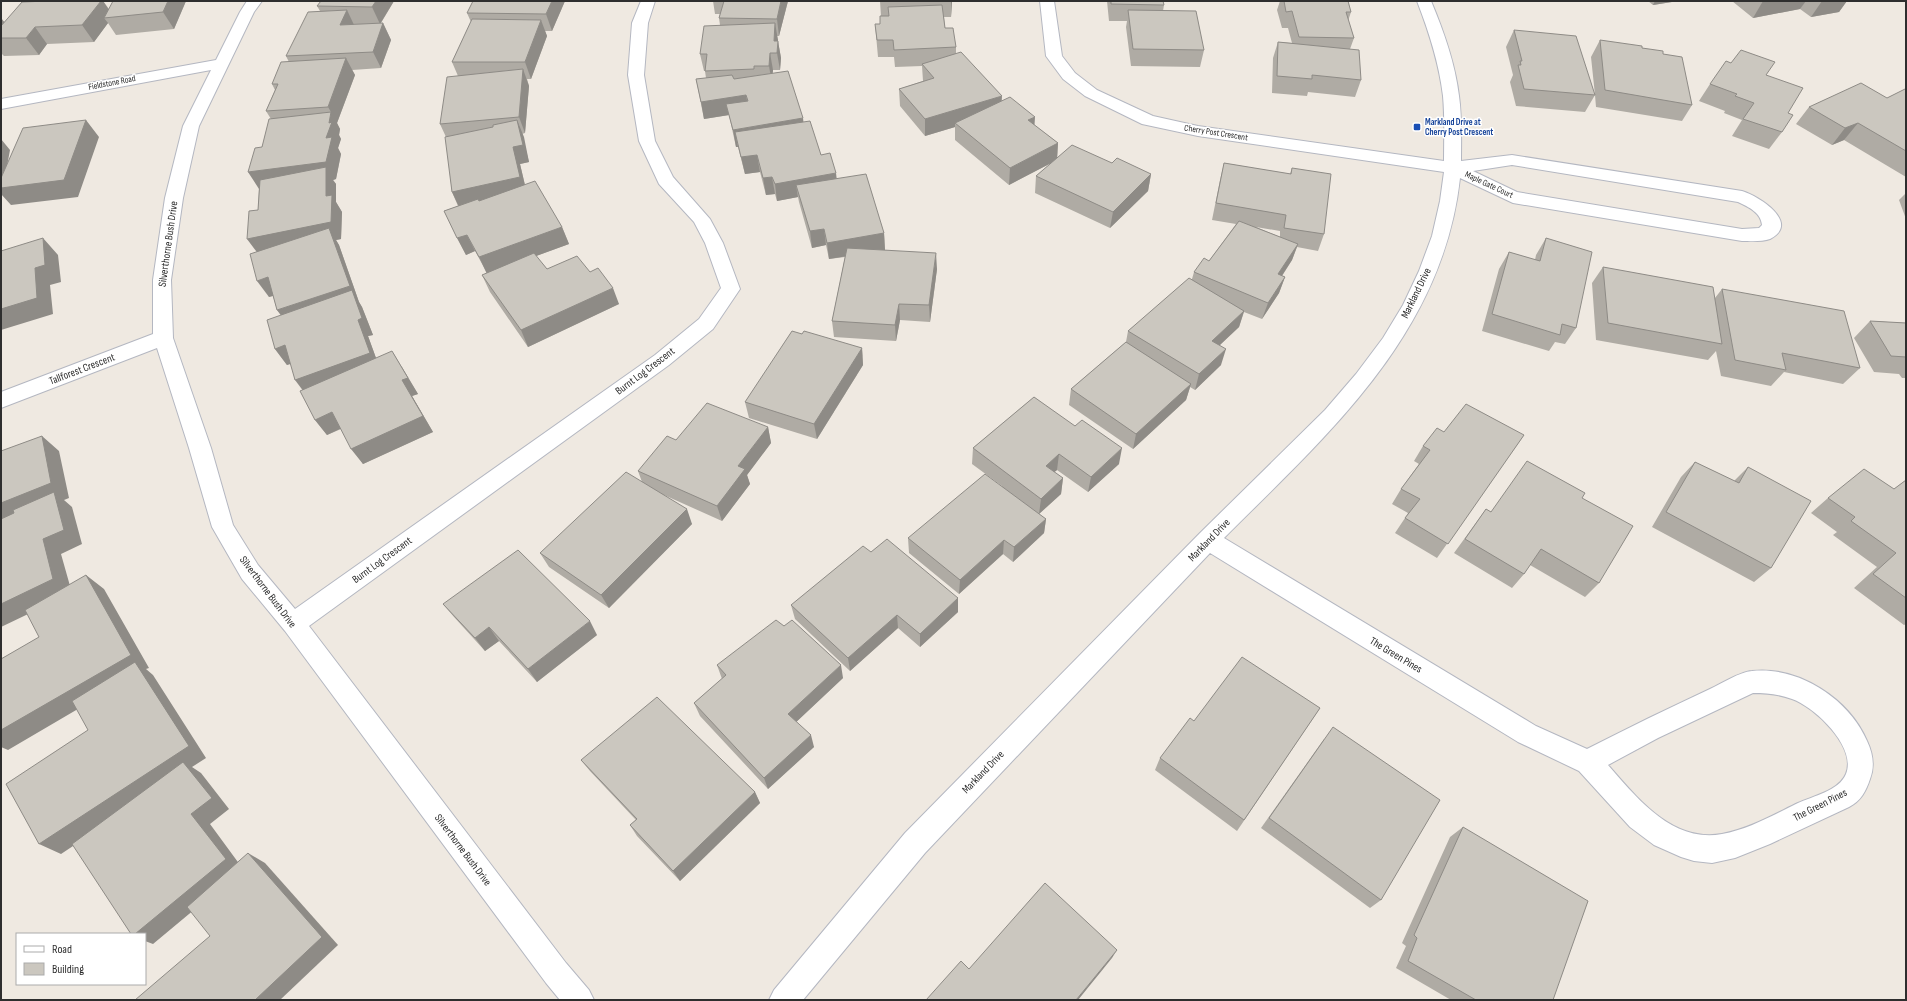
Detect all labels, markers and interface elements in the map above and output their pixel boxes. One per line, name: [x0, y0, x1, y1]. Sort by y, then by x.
street label: Fieldstone Road: [87, 73, 137, 93]
place label: Markland Drive at Cherry Post Crescent: [1425, 117, 1493, 138]
marker: Markland Drive at Cherry Post Crescent: [1412, 122, 1422, 132]
street label: Cherry Post Crescent: [1183, 123, 1249, 144]
street label: Maple Gate Court: [1463, 169, 1515, 201]
street label: Silverthorne Bush Drive: [156, 200, 180, 288]
street label: Markland Drive: [1398, 266, 1434, 320]
street label: Burnt Log Crescent: [613, 344, 678, 397]
street label: Tallforest Crescent: [47, 350, 117, 388]
street label: Markland Drive: [1185, 516, 1233, 564]
street label: Burnt Log Crescent: [350, 534, 415, 586]
street label: Silverthorne Bush Drive: [237, 554, 299, 630]
street label: The Green Pines: [1367, 634, 1425, 676]
street label: Markland Drive: [959, 748, 1007, 796]
street label: The Green Pines: [1791, 786, 1849, 824]
street label: Silverthorne Bush Drive: [432, 812, 494, 888]
legend: [16, 933, 146, 985]
text: Road: [52, 942, 72, 957]
text: Building: [52, 962, 84, 977]

